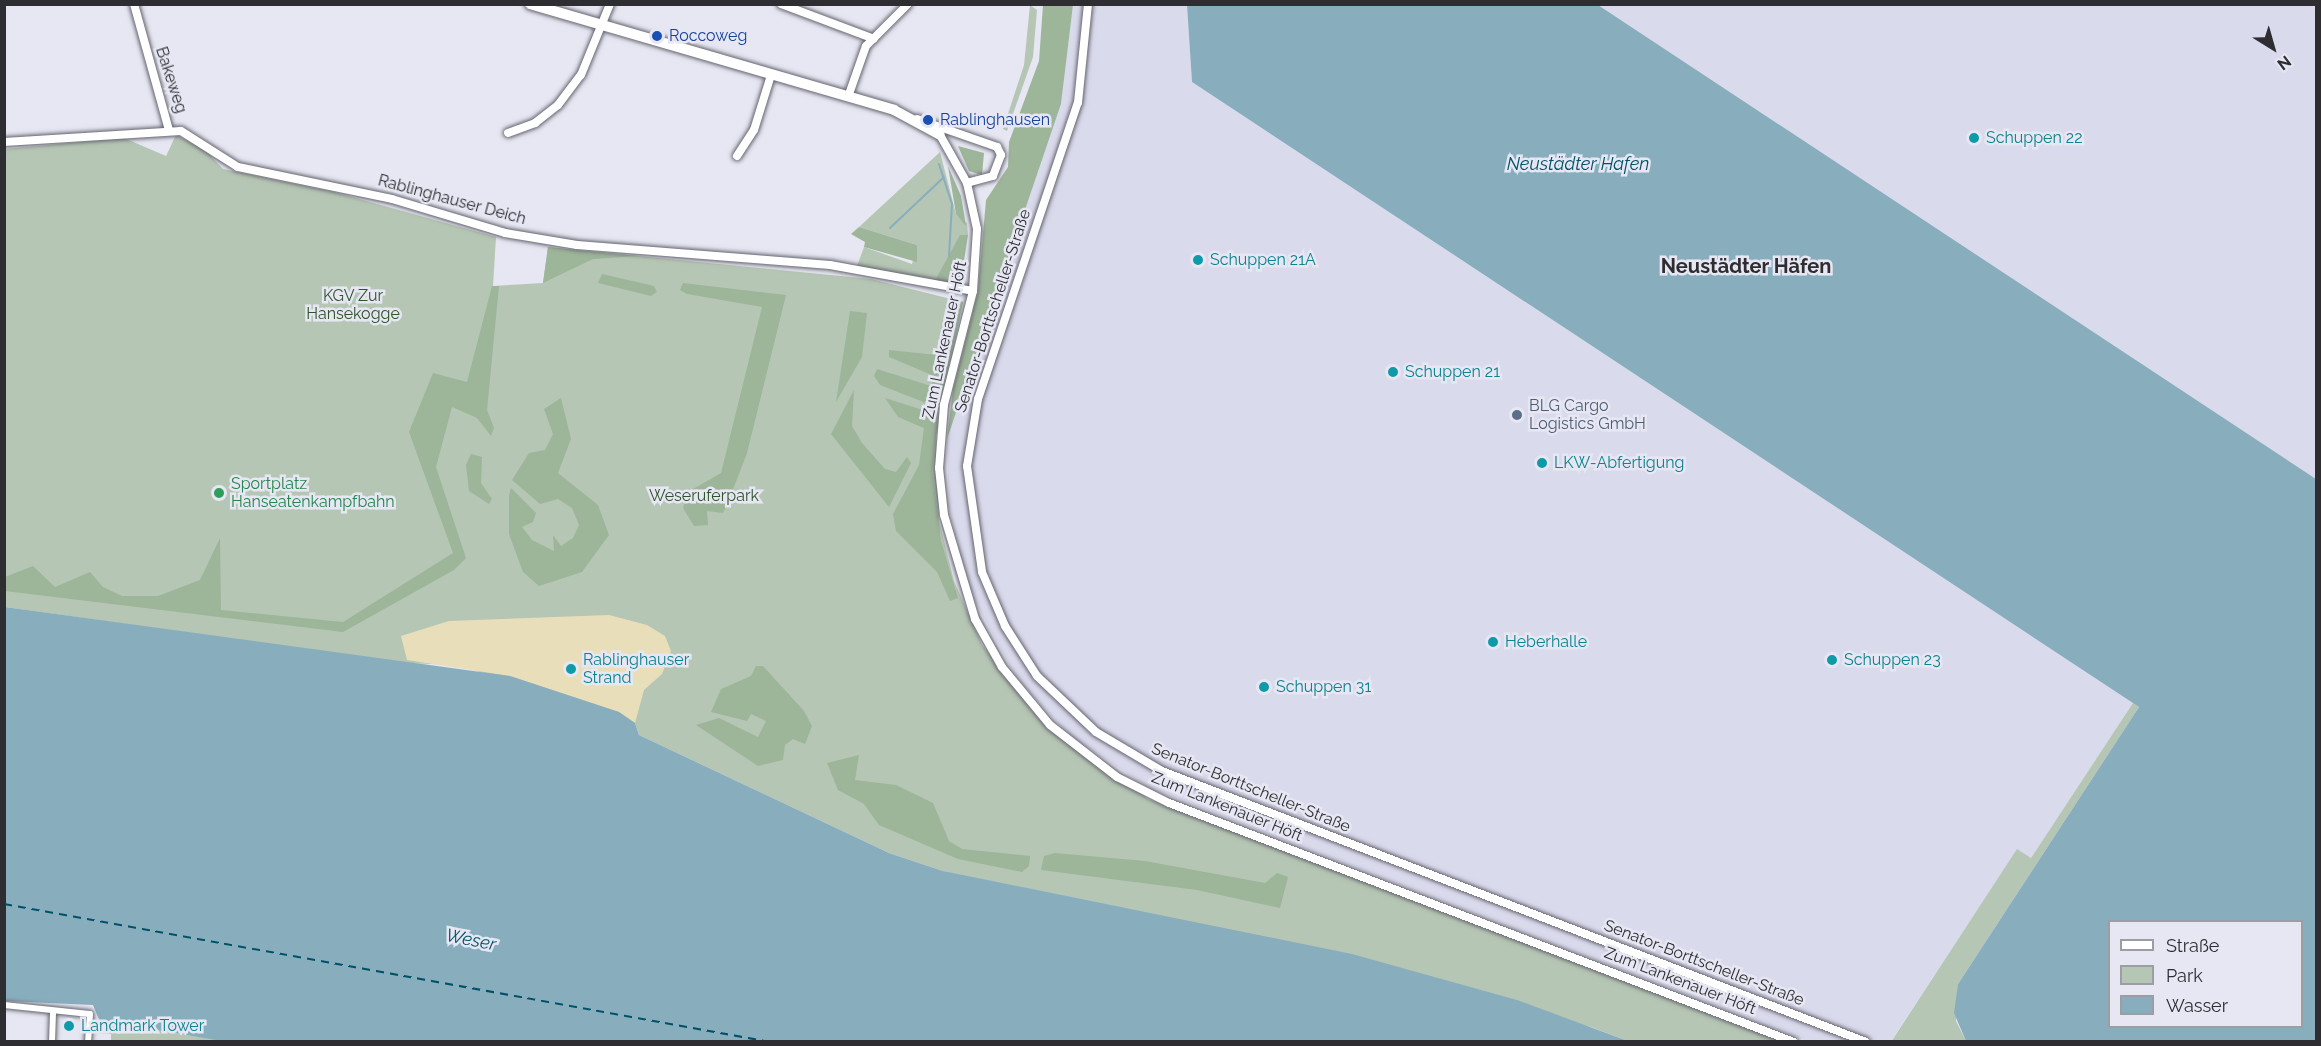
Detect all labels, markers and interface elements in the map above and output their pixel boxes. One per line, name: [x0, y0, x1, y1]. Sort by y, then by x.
north arrow: [2243, 18, 2303, 78]
place label: Roccoweg: [669, 26, 747, 46]
marker: Roccoweg: [650, 29, 664, 43]
street label: Bakeweg: [151, 44, 191, 116]
text: N: [2274, 52, 2295, 74]
place label: Rablinghausen: [940, 110, 1050, 130]
marker: Rablinghausen: [921, 113, 935, 127]
place label: Schuppen 22: [1986, 128, 2083, 148]
marker: Schuppen 22: [1967, 131, 1981, 145]
water label: Neustädter Hafen: [1506, 153, 1650, 175]
street label: Rablinghauser Deich: [376, 171, 528, 229]
street label: Senator-Borttscheller-Straße: [951, 207, 1035, 415]
place label: Schuppen 21A: [1210, 250, 1316, 270]
marker: Schuppen 21A: [1191, 253, 1205, 267]
district label: Neustädter Häfen: [1661, 254, 1831, 278]
street label: Zum Lankenauer Höft: [919, 259, 971, 421]
park label: KGV Zur Hansekogge: [306, 286, 400, 324]
place label: Schuppen 21: [1405, 362, 1500, 382]
marker: Schuppen 21: [1386, 365, 1400, 379]
place label: BLG Cargo Logistics GmbH: [1529, 396, 1646, 434]
marker: BLG Cargo Logistics GmbH: [1510, 408, 1524, 422]
place label: LKW-Abfertigung: [1554, 453, 1684, 473]
marker: LKW-Abfertigung: [1535, 456, 1549, 470]
place label: Sportplatz Hanseatenkampfbahn: [231, 474, 395, 512]
marker: Sportplatz Hanseatenkampfbahn: [212, 486, 226, 500]
park label: Weseruferpark: [649, 486, 759, 506]
place label: Heberhalle: [1505, 632, 1587, 652]
marker: Heberhalle: [1486, 635, 1500, 649]
place label: Rablinghauser Strand: [583, 650, 689, 688]
place label: Schuppen 23: [1844, 650, 1941, 670]
marker: Schuppen 23: [1825, 653, 1839, 667]
marker: Rablinghauser Strand: [564, 662, 578, 676]
place label: Schuppen 31: [1276, 677, 1371, 697]
marker: Schuppen 31: [1257, 680, 1271, 694]
street label: Senator-Borttscheller-Straße: [1149, 739, 1353, 837]
street label: Zum Lankenauer Höft: [1149, 768, 1305, 846]
street label: Senator-Borttscheller-Straße: [1601, 916, 1807, 1010]
legend: [2108, 920, 2303, 1028]
water label: Weser: [444, 925, 498, 955]
text: Straße: [2166, 935, 2219, 956]
street label: Zum Lankenauer Höft: [1601, 943, 1759, 1019]
text: Park: [2166, 965, 2203, 986]
text: Wasser: [2166, 995, 2228, 1016]
place label: Landmark Tower: [81, 1016, 205, 1036]
marker: Landmark Tower: [62, 1019, 76, 1033]

